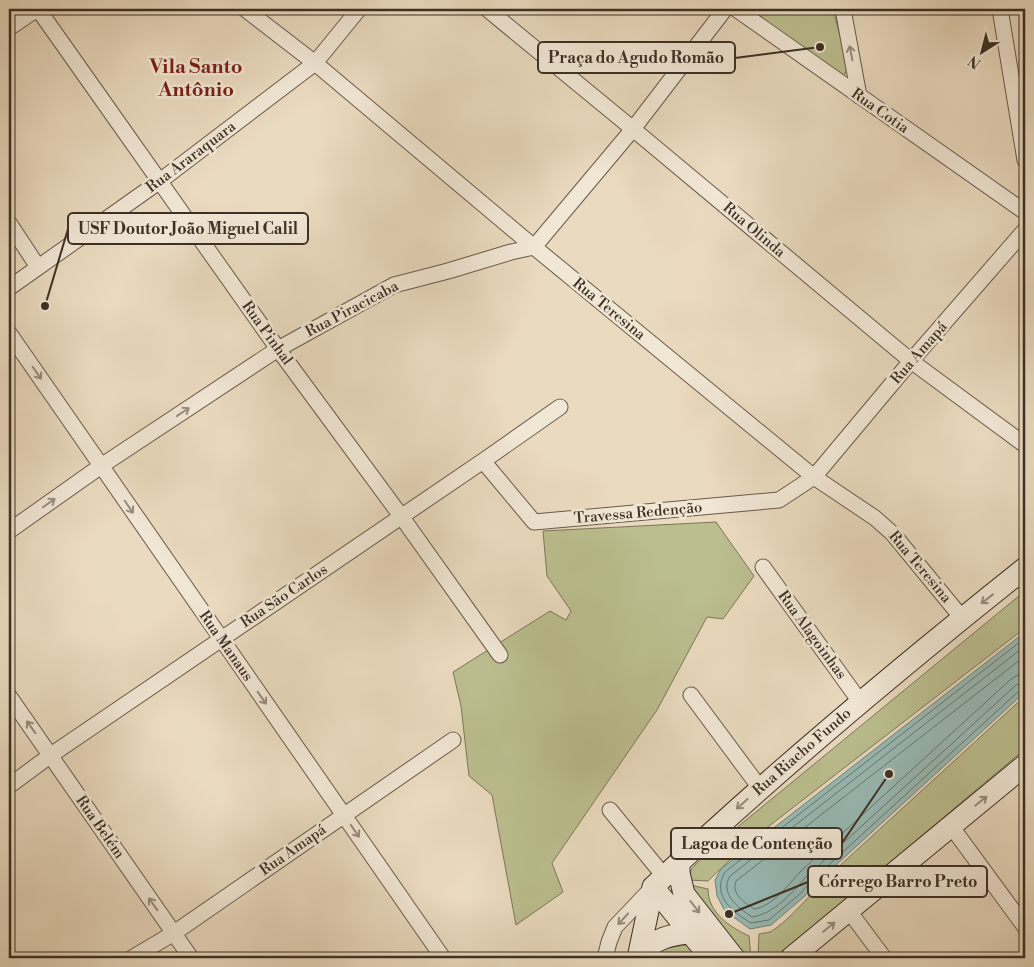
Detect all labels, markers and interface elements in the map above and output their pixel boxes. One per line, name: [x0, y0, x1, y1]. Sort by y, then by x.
north arrow: [956, 28, 1006, 78]
callout: Praça do Agudo Romão: [538, 42, 735, 73]
one-way arrow: [846, 45, 856, 61]
text: Praça do Agudo Romão: [548, 48, 724, 68]
text: N: [965, 51, 985, 72]
district label: Vila Santo Antônio: [148, 55, 243, 103]
street label: Rua Cotia: [847, 84, 913, 138]
street label: Rua Araraquara: [142, 117, 240, 197]
street label: Rua Olinda: [719, 198, 789, 262]
callout: USF Doutor João Miguel Calil: [68, 213, 308, 244]
text: USF Doutor João Miguel Calil: [78, 219, 299, 239]
street label: Rua Teresina: [569, 274, 650, 344]
street label: Rua Piracicaba: [302, 276, 402, 341]
street label: Rua Pinhal: [237, 297, 297, 369]
street label: Rua Amapá: [887, 317, 952, 388]
one-way arrow: [32, 366, 42, 380]
one-way arrow: [176, 407, 190, 417]
one-way arrow: [41, 498, 55, 508]
street label: Travessa Redenção: [573, 498, 703, 528]
one-way arrow: [124, 500, 134, 514]
street label: Rua Teresina: [884, 527, 956, 607]
street label: Rua São Carlos: [237, 560, 331, 632]
street label: Rua Alagoinhas: [773, 587, 851, 683]
one-way arrow: [981, 593, 994, 604]
street label: Rua Manaus: [195, 607, 257, 685]
one-way arrow: [257, 690, 267, 704]
street label: Rua Riacho Fundo: [749, 704, 855, 800]
one-way arrow: [26, 720, 36, 734]
street label: Rua Belém: [71, 792, 129, 862]
one-way arrow: [974, 796, 987, 807]
one-way arrow: [736, 798, 749, 810]
street label: Rua Amapá: [256, 820, 330, 880]
one-way arrow: [350, 824, 360, 838]
callout: Lagoa de Contenção: [671, 828, 842, 859]
text: Lagoa de Contenção: [681, 834, 833, 854]
callout: Córrego Barro Preto: [808, 866, 987, 897]
text: Córrego Barro Preto: [819, 872, 977, 892]
one-way arrow: [148, 897, 159, 911]
one-way arrow: [689, 900, 700, 913]
one-way arrow: [617, 912, 629, 925]
one-way arrow: [822, 922, 835, 933]

